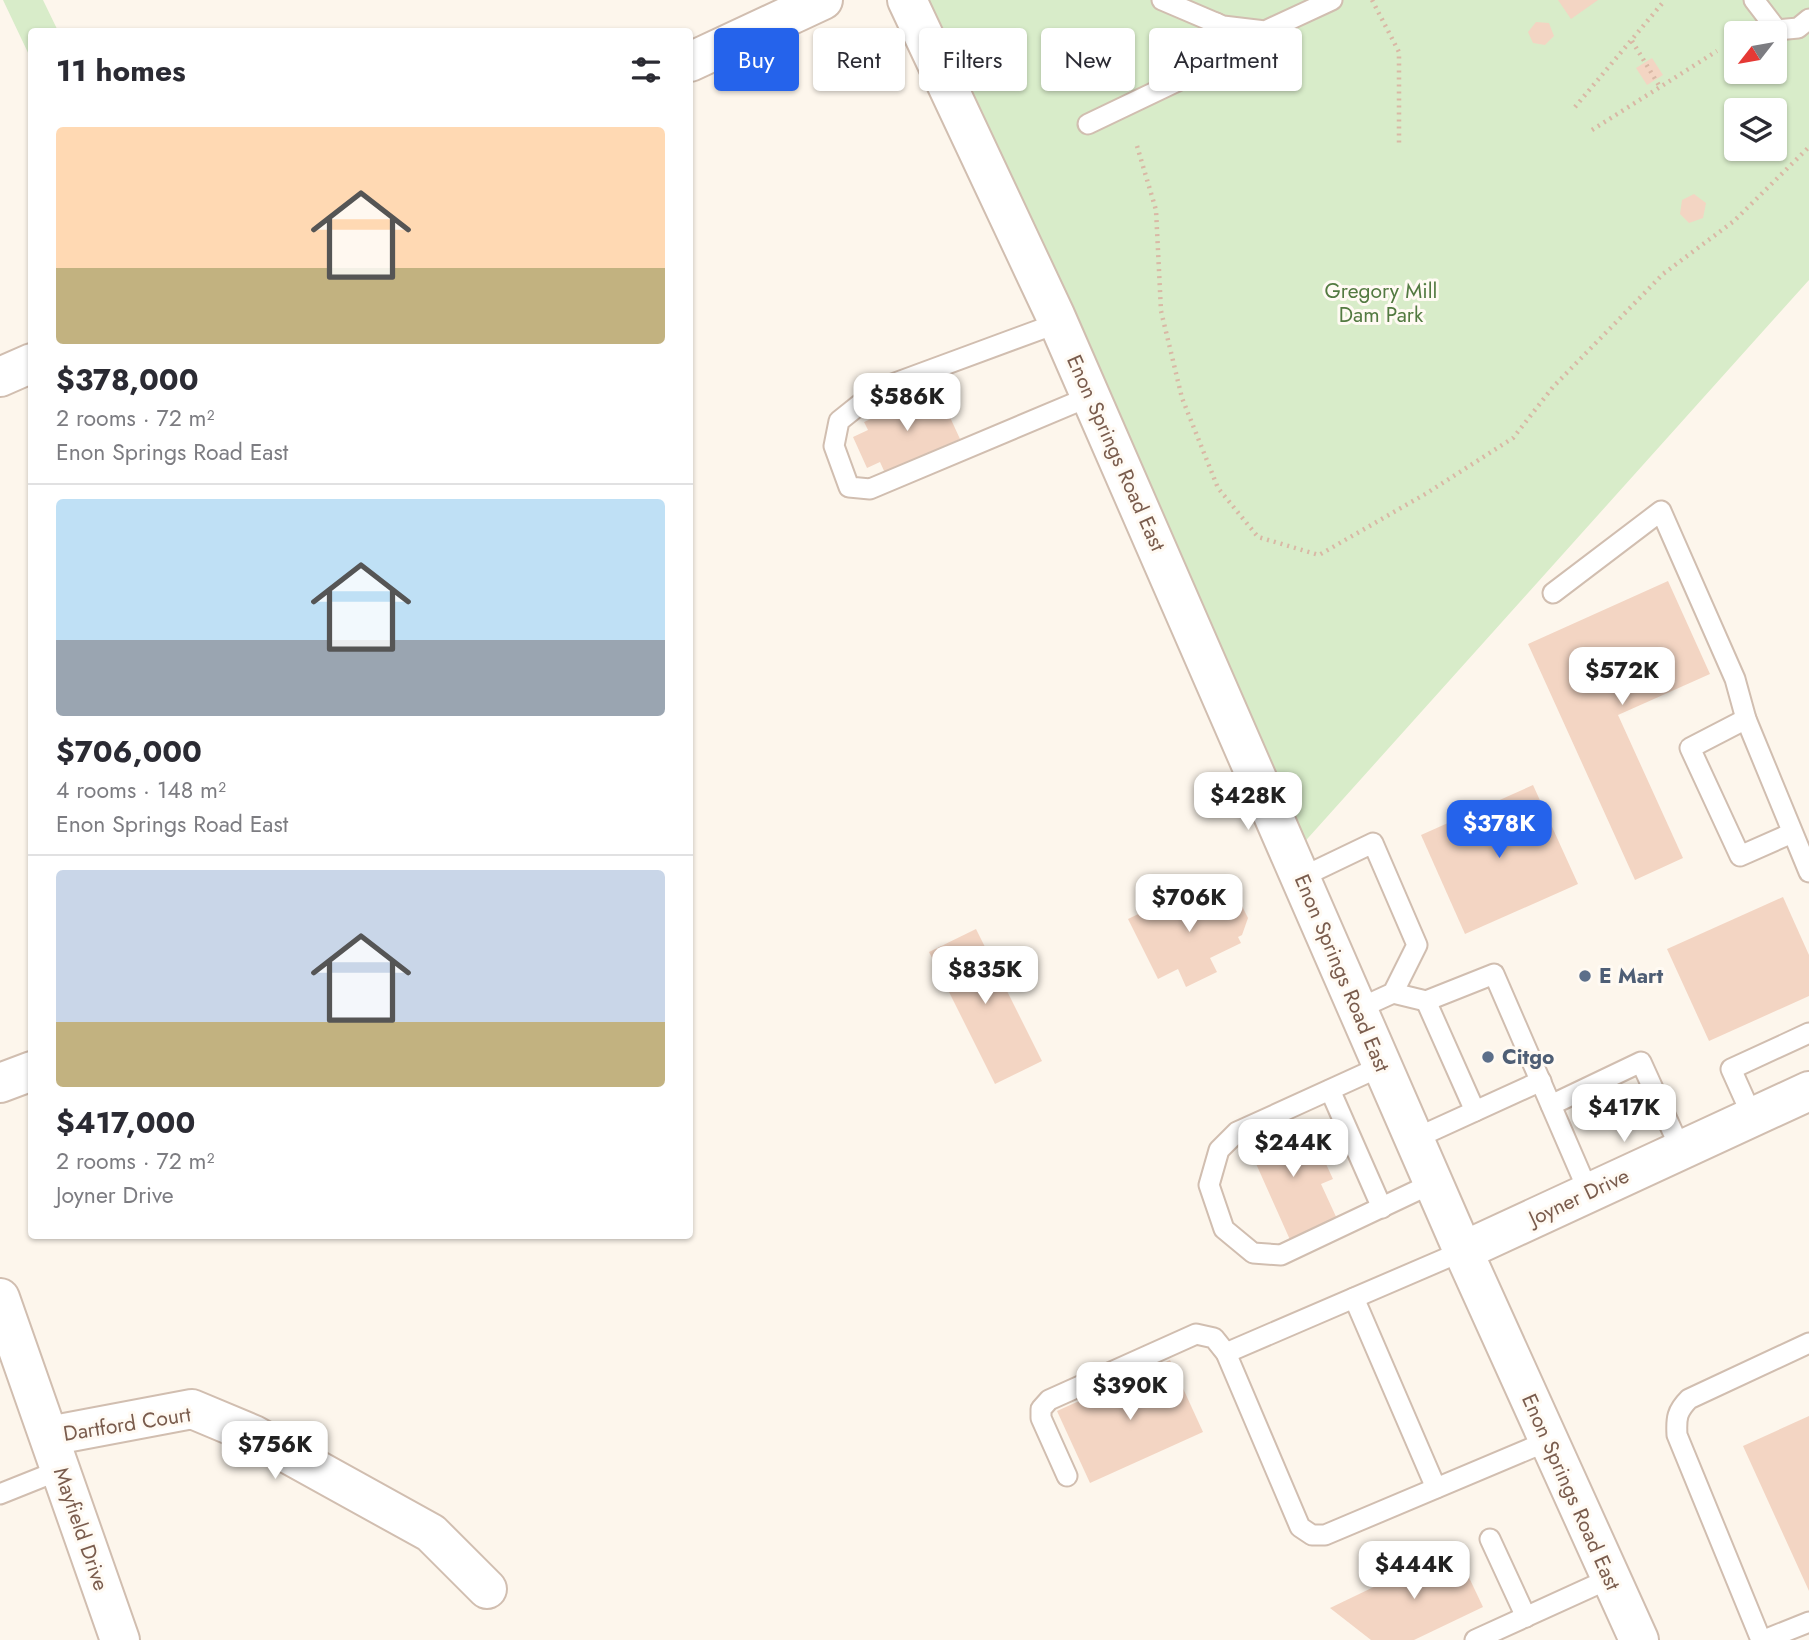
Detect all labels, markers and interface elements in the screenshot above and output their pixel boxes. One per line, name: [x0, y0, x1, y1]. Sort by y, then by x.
north arrow: [1724, 21, 1787, 84]
map controls: [1724, 21, 1787, 161]
chip: Buy: [714, 28, 799, 91]
chip: Rent: [813, 28, 905, 91]
chip: Filters: [919, 28, 1027, 91]
chip: New: [1041, 28, 1135, 91]
chip: Apartment: [1149, 28, 1302, 91]
text: 11 homes: [56, 49, 186, 92]
icon: filters: [627, 51, 665, 89]
button: layers: [1724, 98, 1787, 161]
icon: home: [298, 172, 424, 298]
park label: Gregory Mill Dam Park: [1325, 276, 1437, 330]
street label: Enon Springs Road East: [1059, 350, 1173, 556]
text: $378,000: [56, 358, 199, 401]
pin: $586K: [858, 374, 956, 433]
text: $586K: [869, 379, 945, 413]
text: 2 rooms · 72 m²: [56, 401, 215, 435]
text: Enon Springs Road East: [56, 435, 288, 469]
icon: home: [298, 544, 424, 670]
pin: $572K: [1573, 648, 1671, 707]
text: $572K: [1585, 653, 1659, 687]
text: $706,000: [56, 730, 202, 773]
pin: $428K: [1199, 772, 1297, 832]
text: 4 rooms · 148 m²: [56, 773, 226, 807]
text: $428K: [1210, 778, 1286, 812]
pin: $378K: [1450, 800, 1548, 860]
text: $378K: [1463, 806, 1535, 840]
text: Enon Springs Road East: [56, 807, 288, 841]
street label: Enon Springs Road East: [1287, 870, 1397, 1076]
pin: $706K: [1140, 874, 1238, 934]
text: $706K: [1152, 880, 1226, 914]
icon: home: [298, 915, 424, 1041]
pin: $835K: [936, 946, 1034, 1006]
text: $835K: [948, 952, 1022, 986]
place label: E Mart: [1599, 961, 1664, 991]
marker: E Mart: [1577, 968, 1593, 984]
place label: Citgo: [1502, 1042, 1554, 1072]
marker: Citgo: [1480, 1049, 1496, 1065]
pin: $417K: [1575, 1084, 1673, 1144]
text: $417K: [1588, 1090, 1660, 1124]
text: $417,000: [56, 1101, 195, 1144]
pin: $244K: [1244, 1120, 1342, 1179]
text: $244K: [1254, 1125, 1332, 1159]
text: 2 rooms · 72 m²: [56, 1144, 215, 1178]
street label: Joyner Drive: [1521, 1161, 1634, 1235]
text: Joyner Drive: [56, 1178, 174, 1212]
pin: $390K: [1081, 1362, 1179, 1422]
text: $390K: [1092, 1368, 1168, 1402]
street label: Enon Springs Road East: [1514, 1389, 1628, 1595]
street label: Dartford Court: [61, 1399, 193, 1449]
pin: $756K: [226, 1422, 324, 1481]
text: $756K: [238, 1427, 312, 1461]
street label: Mayfield Drive: [46, 1463, 116, 1595]
pin: $444K: [1365, 1542, 1463, 1601]
text: $444K: [1375, 1547, 1453, 1581]

